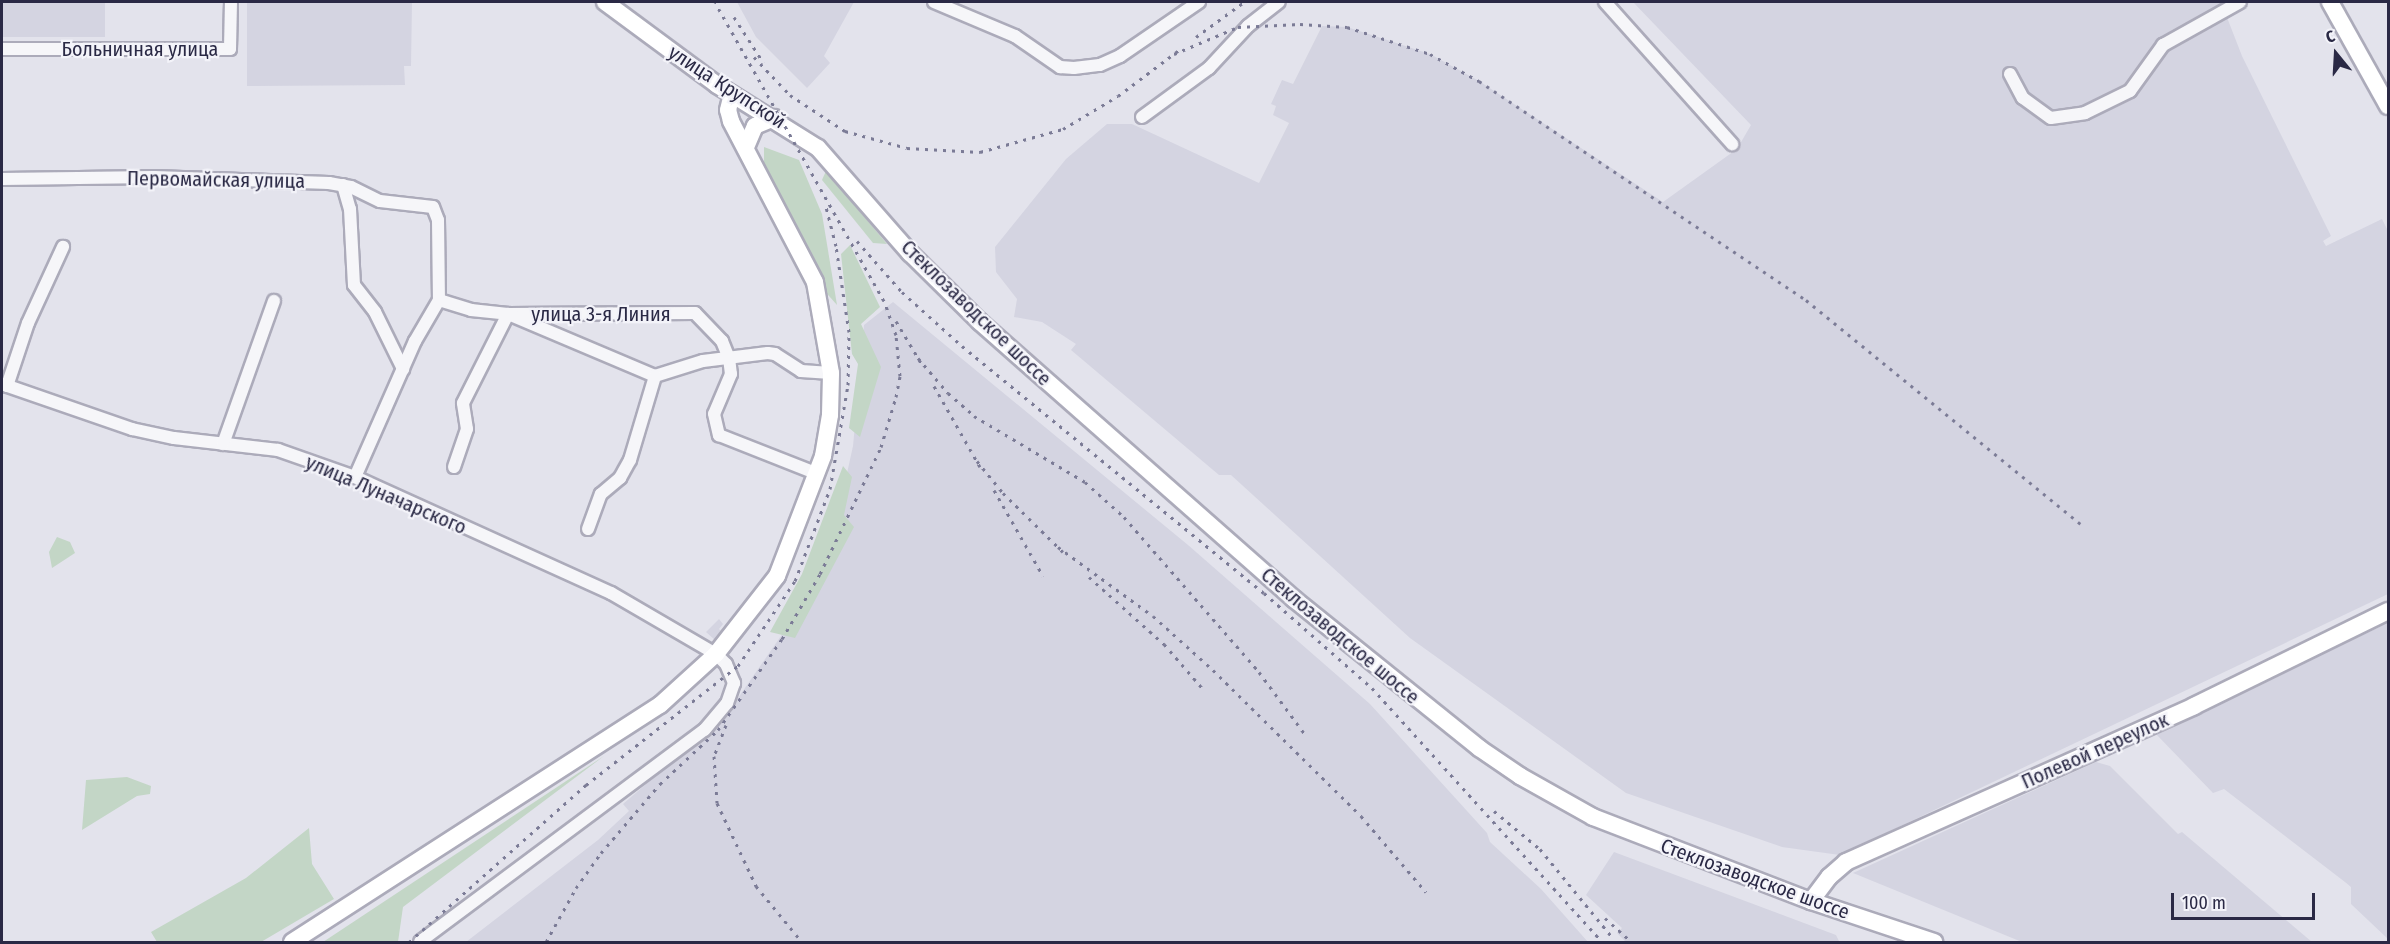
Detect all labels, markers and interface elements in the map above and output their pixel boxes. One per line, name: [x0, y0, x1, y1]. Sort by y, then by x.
north arrow: [2306, 24, 2366, 84]
text: С: [2323, 26, 2337, 47]
street label: Больничная улица: [62, 37, 218, 61]
street label: улица Крупской: [664, 40, 790, 134]
street label: Первомайская улица: [127, 166, 305, 194]
street label: Стеклозаводское шоссе: [896, 235, 1056, 391]
street label: улица 3-я Линия: [531, 302, 671, 326]
street label: улица Луначарского: [302, 450, 470, 540]
street label: Стеклозаводское шоссе: [1256, 563, 1424, 709]
street label: Полевой переулок: [2018, 708, 2172, 794]
street label: Стеклозаводское шоссе: [1657, 834, 1853, 924]
scale bar: [2174, 881, 2318, 919]
text: 100 m: [2182, 892, 2226, 914]

